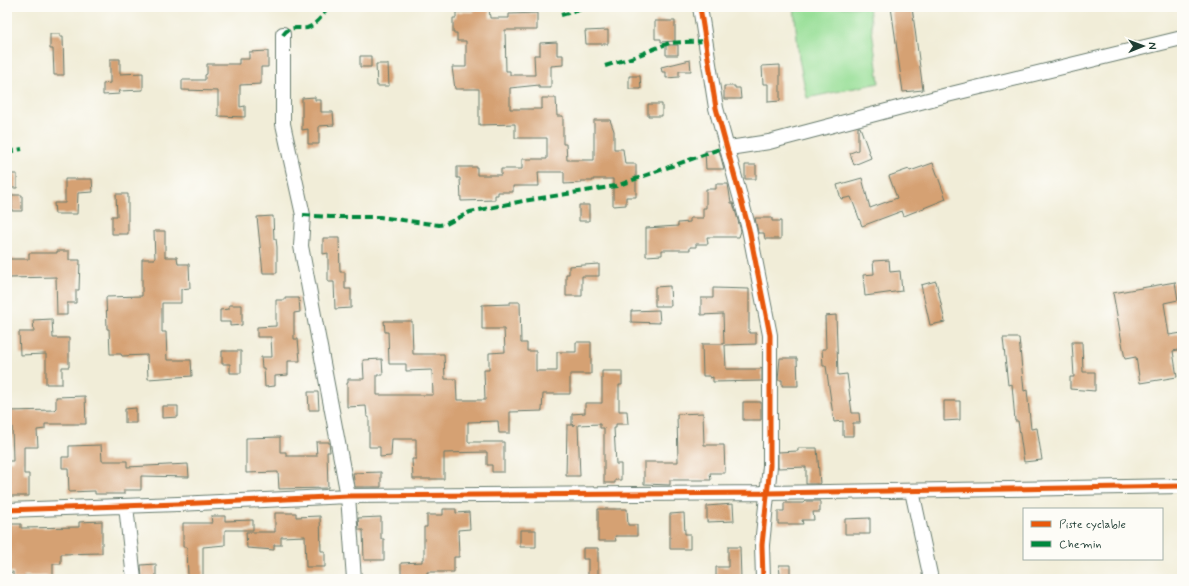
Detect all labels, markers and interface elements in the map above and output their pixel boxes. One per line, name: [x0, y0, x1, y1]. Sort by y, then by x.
north arrow: [1123, 26, 1163, 66]
text: N: [1145, 42, 1159, 50]
legend: [1023, 508, 1163, 560]
text: Piste cyclable: [1059, 517, 1126, 533]
text: Chemin: [1059, 537, 1102, 553]

